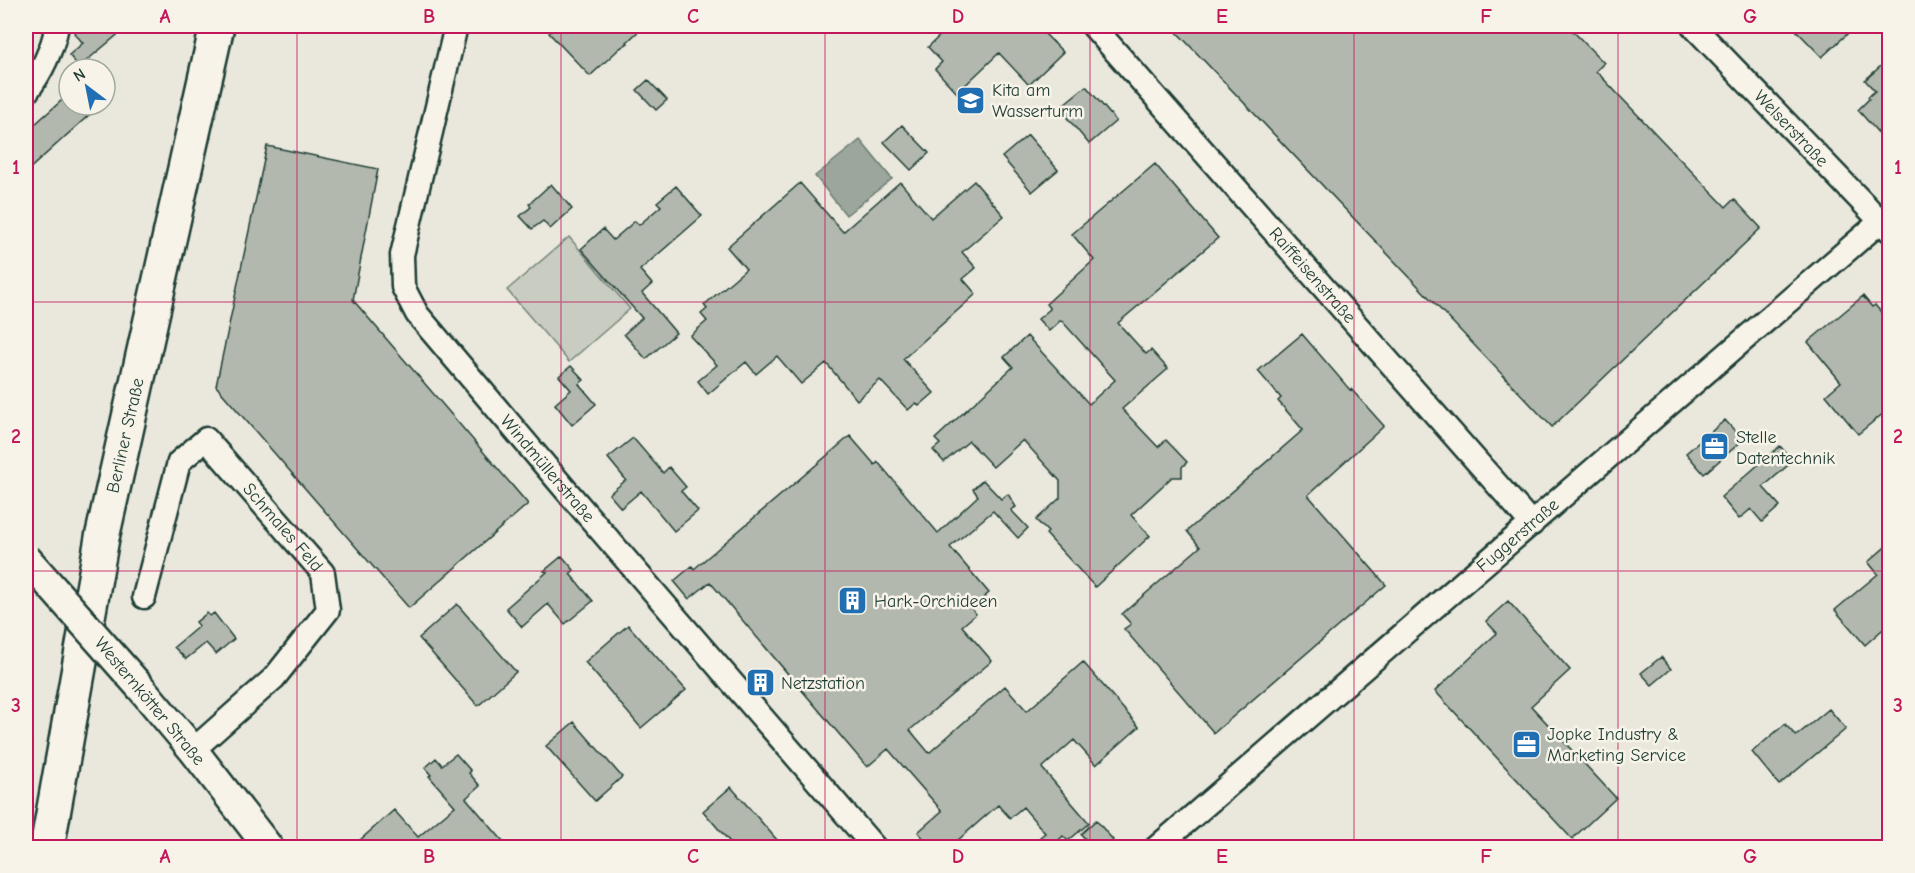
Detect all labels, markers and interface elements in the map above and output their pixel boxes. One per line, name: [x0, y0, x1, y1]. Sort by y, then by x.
text: A: [159, 5, 171, 28]
text: B: [423, 5, 435, 28]
text: C: [687, 5, 699, 28]
text: D: [952, 5, 964, 28]
text: E: [1216, 5, 1228, 28]
text: F: [1480, 5, 1492, 28]
text: G: [1743, 5, 1757, 28]
north arrow: [57, 57, 117, 117]
text: N: [70, 65, 89, 86]
place label: Kita am Wasserturm: [992, 80, 1083, 122]
school or university icon: Kita am Wasserturm: [955, 84, 987, 116]
street label: Welserstraße: [1749, 86, 1833, 171]
text: 1: [12, 156, 20, 179]
text: 1: [1894, 156, 1902, 179]
street label: Raiffeisenstraße: [1264, 223, 1360, 328]
street label: Berliner Straße: [102, 376, 149, 495]
street label: Windmüllerstraße: [496, 411, 599, 527]
text: 2: [11, 425, 21, 448]
text: 2: [1893, 425, 1903, 448]
place label: Stelle Datentechnik: [1736, 427, 1835, 469]
office icon: Stelle Datentechnik: [1699, 431, 1731, 463]
street label: Schmales Feld: [238, 479, 327, 576]
street label: Fuggerstraße: [1472, 494, 1563, 577]
building icon: Hark-Orchideen: [837, 585, 869, 617]
place label: Hark-Orchideen: [874, 591, 998, 612]
street label: Westernkötter Straße: [90, 633, 209, 770]
building icon: Netzstation: [744, 667, 776, 699]
place label: Netzstation: [781, 673, 865, 694]
text: 3: [11, 694, 21, 717]
text: 3: [1893, 694, 1903, 717]
place label: Jopke Industry & Marketing Service: [1547, 724, 1686, 766]
office icon: Jopke Industry & Marketing Service: [1510, 728, 1542, 760]
text: A: [159, 845, 171, 868]
text: B: [423, 845, 435, 868]
text: C: [687, 845, 699, 868]
text: D: [952, 845, 964, 868]
text: E: [1216, 845, 1228, 868]
text: F: [1480, 845, 1492, 868]
text: G: [1743, 845, 1757, 868]

